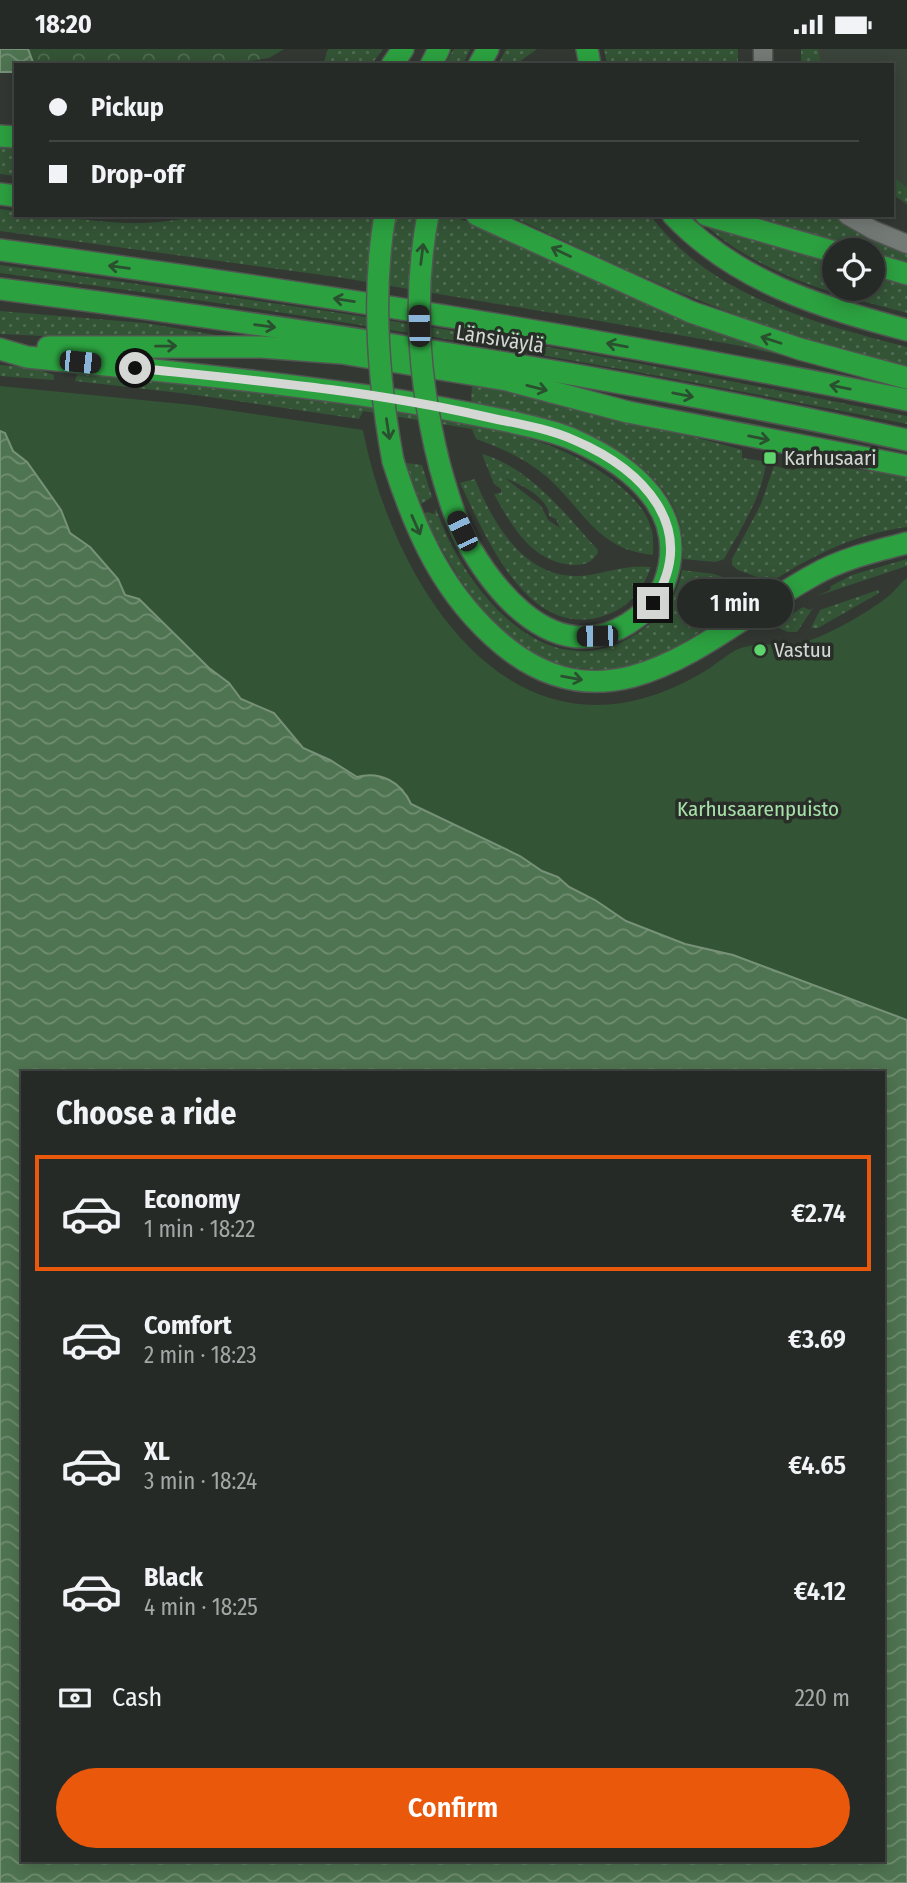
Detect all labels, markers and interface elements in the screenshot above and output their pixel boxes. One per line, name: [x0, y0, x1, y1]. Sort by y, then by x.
text: 18:20: [35, 9, 92, 40]
text: Pickup: [91, 92, 164, 123]
text: Drop-off: [91, 159, 184, 190]
map controls: [822, 238, 885, 301]
button: locate: [822, 238, 885, 301]
one-way arrow: [415, 243, 428, 266]
one-way arrow: [551, 245, 572, 258]
one-way arrow: [108, 260, 130, 273]
one-way arrow: [333, 293, 356, 306]
car: [408, 305, 431, 347]
one-way arrow: [253, 319, 276, 332]
street label: Länsiväylä: [454, 319, 546, 359]
one-way arrow: [760, 333, 782, 345]
one-way arrow: [606, 338, 628, 351]
one-way arrow: [154, 340, 177, 353]
car: [59, 349, 102, 375]
route start: [119, 352, 151, 384]
one-way arrow: [829, 380, 852, 393]
one-way arrow: [525, 382, 548, 395]
one-way arrow: [671, 389, 694, 402]
one-way arrow: [382, 418, 395, 440]
one-way arrow: [747, 432, 770, 445]
place label: Karhusaari: [784, 445, 877, 471]
marker: Karhusaari: [762, 450, 778, 466]
car: [444, 508, 481, 554]
one-way arrow: [410, 514, 423, 535]
callout: 1 min: [678, 579, 793, 627]
route end: [637, 587, 669, 619]
text: 1 min: [710, 589, 760, 617]
car: [576, 625, 619, 647]
place label: Vastuu: [774, 637, 832, 663]
marker: Vastuu: [752, 642, 768, 658]
one-way arrow: [560, 672, 583, 685]
park label: Karhusaarenpuisto: [677, 796, 839, 822]
text: Choose a ride: [56, 1094, 237, 1132]
icon: car: [60, 1182, 123, 1245]
text: Economy: [144, 1184, 240, 1215]
text: €2.74: [791, 1198, 846, 1229]
text: 1 min · 18:22: [144, 1215, 255, 1243]
icon: car: [60, 1308, 123, 1371]
text: Comfort: [144, 1310, 232, 1341]
text: €3.69: [788, 1324, 846, 1355]
text: 2 min · 18:23: [144, 1341, 257, 1369]
icon: car: [60, 1434, 123, 1497]
text: XL: [144, 1436, 170, 1467]
text: €4.65: [788, 1450, 846, 1481]
text: 3 min · 18:24: [144, 1467, 257, 1495]
icon: car: [60, 1560, 123, 1623]
text: Black: [144, 1562, 203, 1593]
text: €4.12: [794, 1576, 846, 1607]
text: 4 min · 18:25: [144, 1593, 258, 1621]
icon: cash: [56, 1679, 94, 1717]
text: Cash: [112, 1682, 162, 1713]
text: 220 m: [795, 1684, 850, 1712]
button: Confirm: [56, 1768, 850, 1848]

